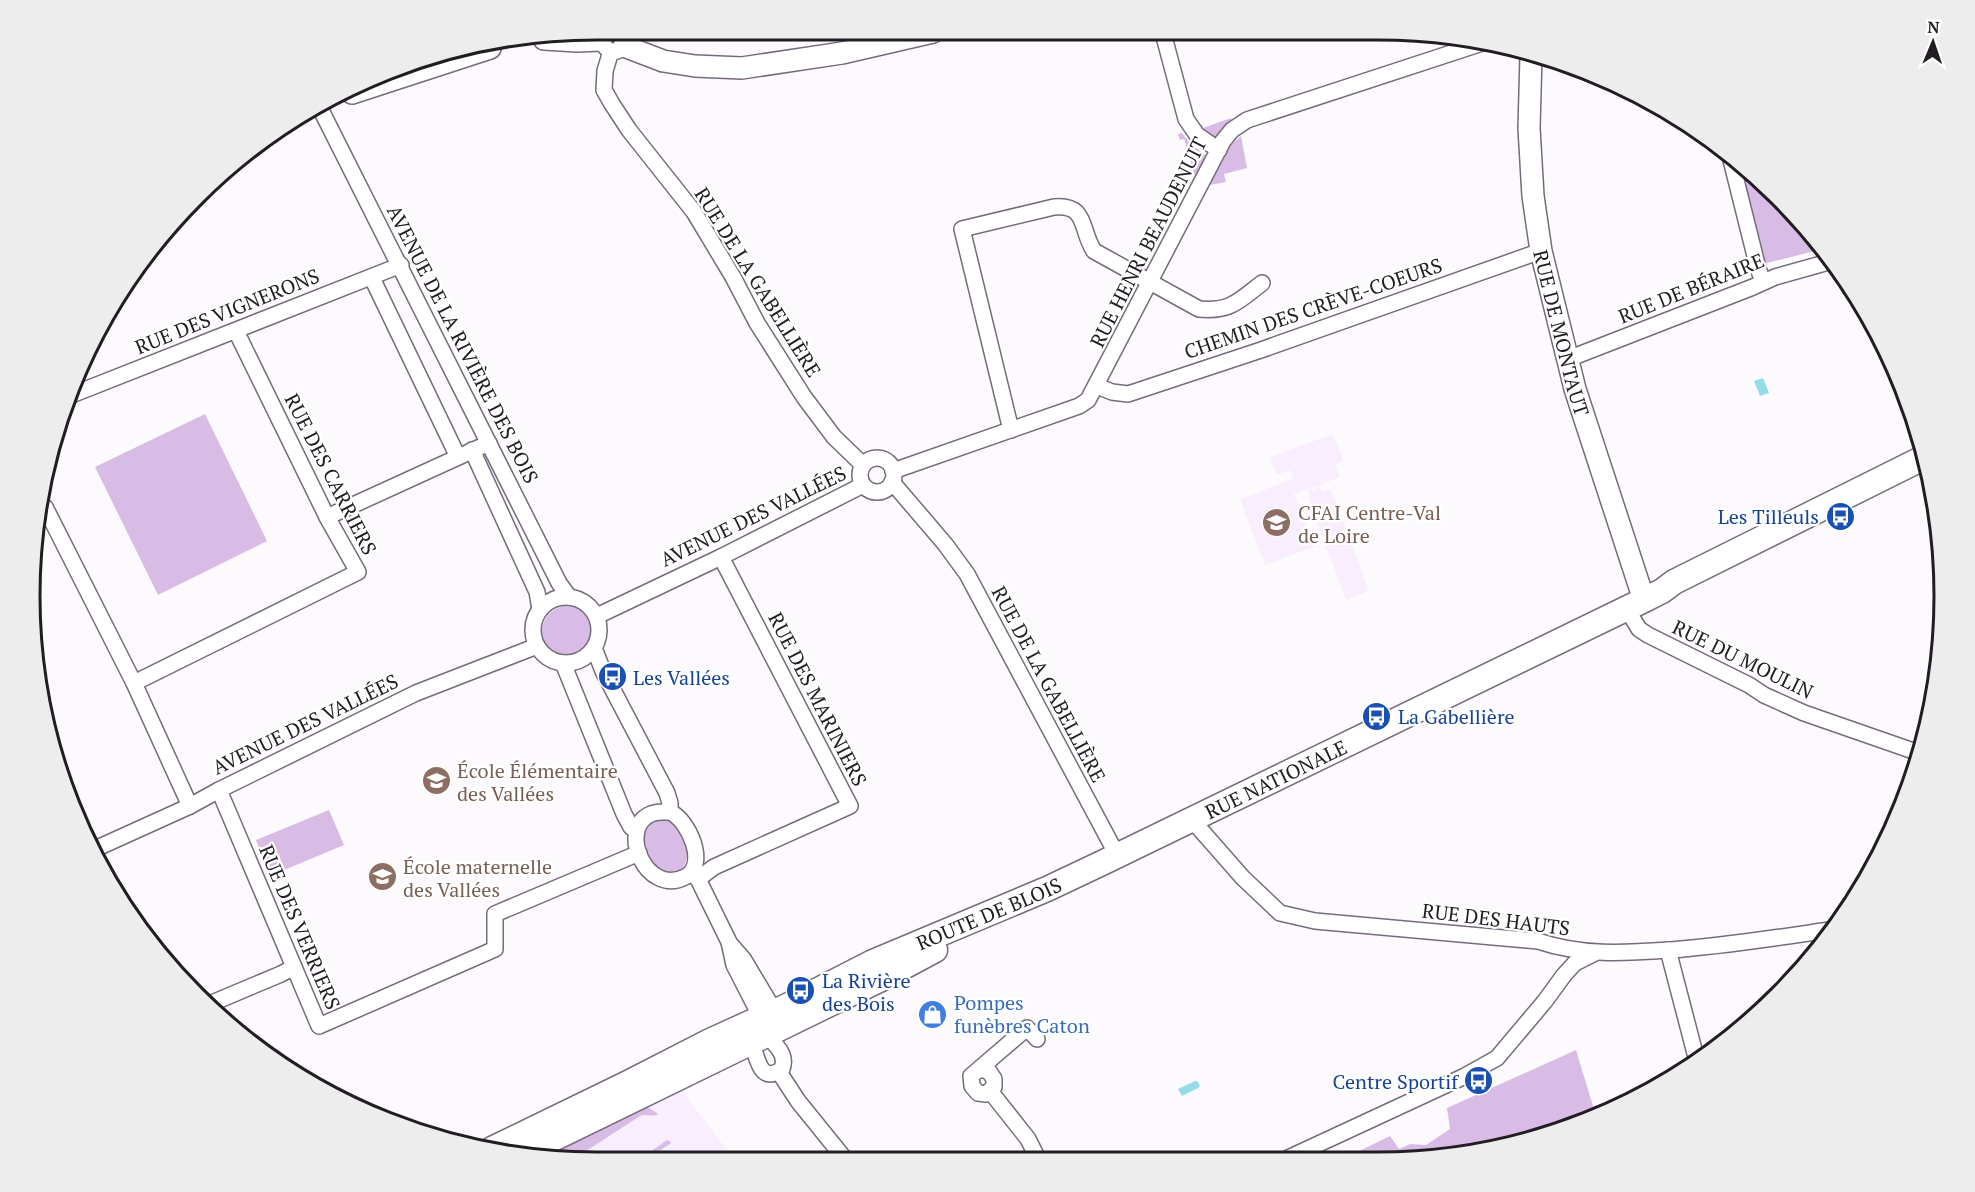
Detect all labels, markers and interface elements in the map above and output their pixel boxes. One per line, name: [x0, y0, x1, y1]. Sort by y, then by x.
north arrow: [1903, 12, 1963, 72]
text: N: [1927, 16, 1940, 38]
street label: RUE HENRI BEAUDENUIT: [1083, 132, 1213, 352]
street label: RUE DE LA GABELLIÈRE: [689, 182, 827, 382]
street label: AVENUE DE LA RIVIÈRE DES BOIS: [381, 200, 545, 488]
street label: RUE DE BÉRAIRE: [1614, 246, 1768, 330]
street label: RUE DE MONTAUT: [1528, 247, 1596, 419]
street label: CHEMIN DES CRÈVE-COEURS: [1180, 251, 1446, 365]
street label: RUE DES VIGNERONS: [131, 262, 323, 360]
street label: RUE DES CARRIERS: [279, 389, 383, 559]
street label: AVENUE DES VALLÉES: [656, 459, 850, 573]
place label: CFAI Centre-Val de Loire: [1298, 499, 1441, 549]
bus stop icon: Les Tilleuls: [1824, 500, 1856, 532]
place label: Les Tilleuls: [1718, 503, 1819, 530]
school or university icon: CFAI Centre-Val de Loire: [1261, 507, 1293, 539]
street label: RUE DE LA GABELLIÈRE: [986, 581, 1112, 787]
street label: RUE DES MARINIERS: [762, 608, 874, 790]
street label: RUE DU MOULIN: [1668, 613, 1818, 705]
bus stop icon: Les Vallées: [596, 661, 628, 693]
place label: Les Vallées: [633, 664, 730, 691]
street label: AVENUE DES VALLÉES: [208, 667, 402, 781]
bus stop icon: La Gabellière: [1361, 700, 1393, 732]
place label: La Gabellière: [1398, 703, 1515, 730]
street label: RUE NATIONALE: [1200, 733, 1351, 825]
place label: École Élémentaire des Vallées: [457, 757, 618, 807]
school or university icon: École Élémentaire des Vallées: [420, 765, 452, 797]
street label: RUE DES VERRIERS: [253, 841, 347, 1013]
place label: École maternelle des Vallées: [403, 853, 552, 903]
school or university icon: École maternelle des Vallées: [366, 861, 398, 893]
street label: ROUTE DE BLOIS: [912, 871, 1066, 956]
street label: RUE DES HAUTS: [1420, 897, 1572, 941]
place label: La Rivière des Bois: [822, 967, 911, 1017]
bus stop icon: La Rivière des Bois: [785, 975, 817, 1007]
place label: Pompes funèbres Caton: [954, 989, 1090, 1039]
shop icon: Pompes funèbres Caton: [917, 998, 949, 1030]
bus stop icon: Centre Sportif: [1463, 1065, 1495, 1097]
place label: Centre Sportif: [1333, 1068, 1459, 1095]

